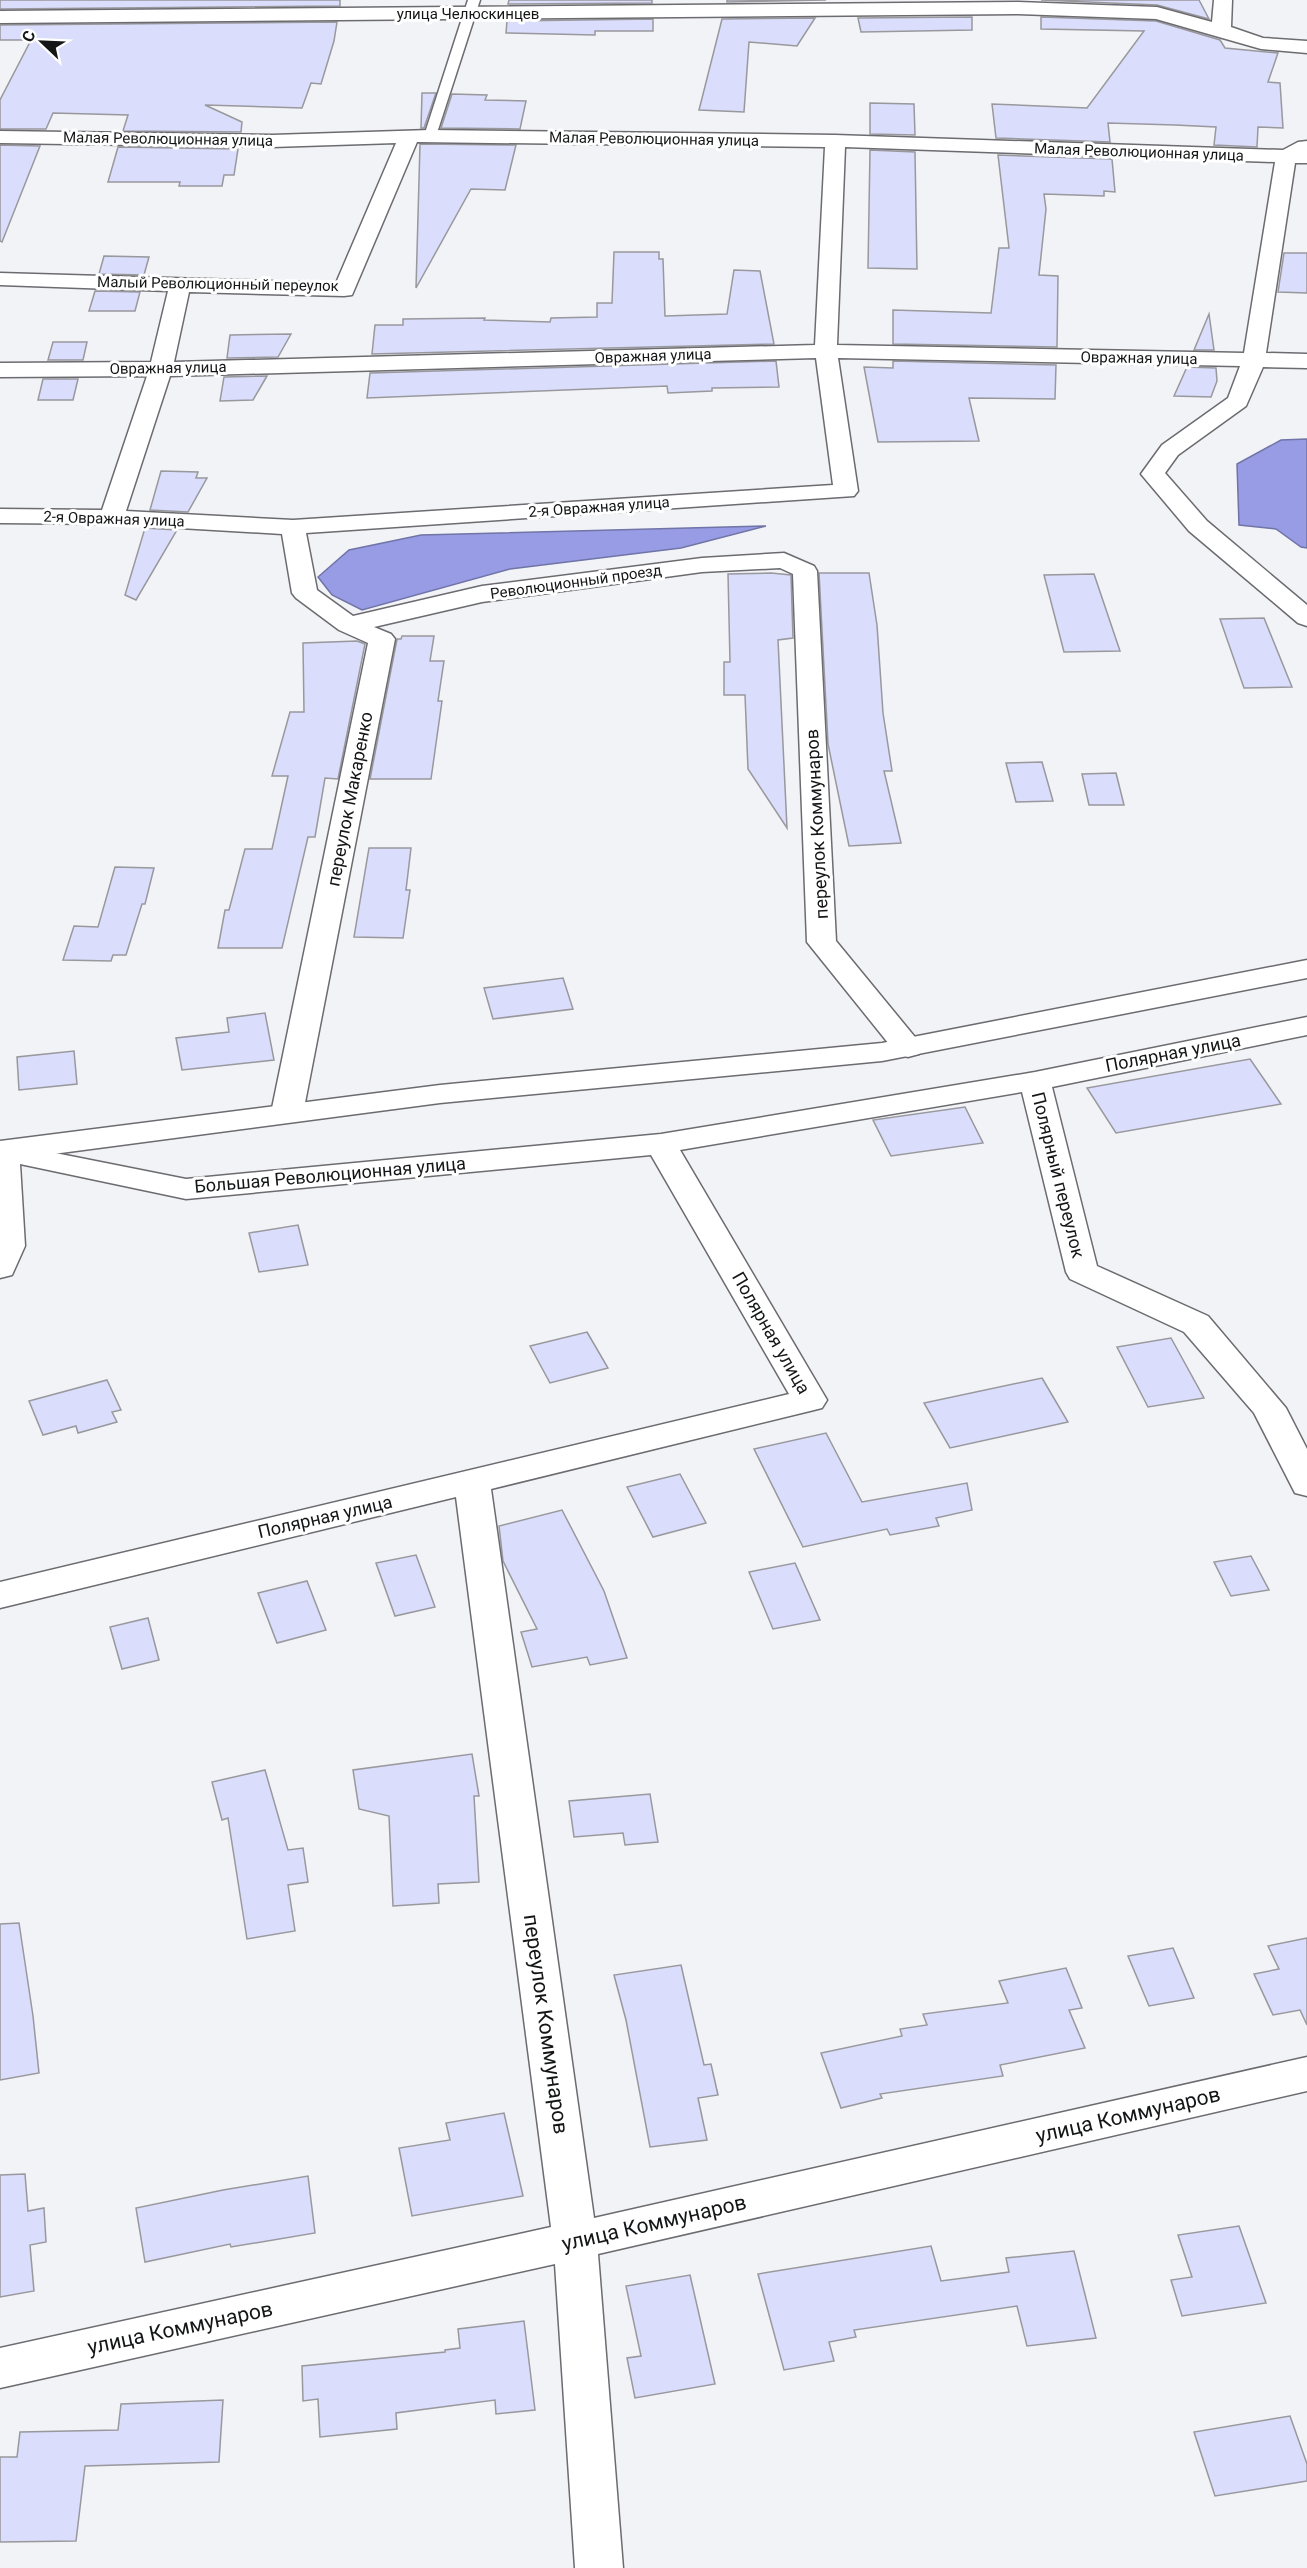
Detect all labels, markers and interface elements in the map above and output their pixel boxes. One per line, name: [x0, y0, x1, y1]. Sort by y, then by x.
street label: улица Челюскинцев: [397, 5, 539, 23]
north arrow: [12, 12, 72, 72]
text: С: [18, 28, 39, 45]
street label: Малая Революционная улица: [63, 128, 273, 150]
street label: Малая Революционная улица: [549, 128, 759, 150]
street label: Малая Революционная улица: [1034, 139, 1244, 165]
street label: Малый Революционный переулок: [97, 273, 339, 295]
street label: Овражная улица: [594, 345, 712, 367]
street label: Овражная улица: [1080, 348, 1198, 368]
street label: Овражная улица: [109, 358, 227, 378]
street label: 2-я Овражная улица: [528, 493, 670, 521]
street label: 2-я Овражная улица: [43, 508, 185, 530]
street label: Революционный проезд: [489, 561, 663, 603]
street label: переулок Макаренко: [322, 710, 377, 888]
street label: переулок Коммунаров: [801, 729, 832, 920]
street label: Полярная улица: [1104, 1029, 1242, 1076]
street label: Полярный переулок: [1028, 1090, 1089, 1260]
street label: Большая Революционная улица: [193, 1152, 467, 1197]
street label: Полярная улица: [728, 1268, 815, 1397]
street label: Полярная улица: [256, 1491, 394, 1542]
street label: переулок Коммунаров: [519, 1912, 573, 2136]
street label: улица Коммунаров: [1033, 2082, 1223, 2148]
street label: улица Коммунаров: [559, 2190, 749, 2256]
street label: улица Коммунаров: [85, 2297, 275, 2359]

